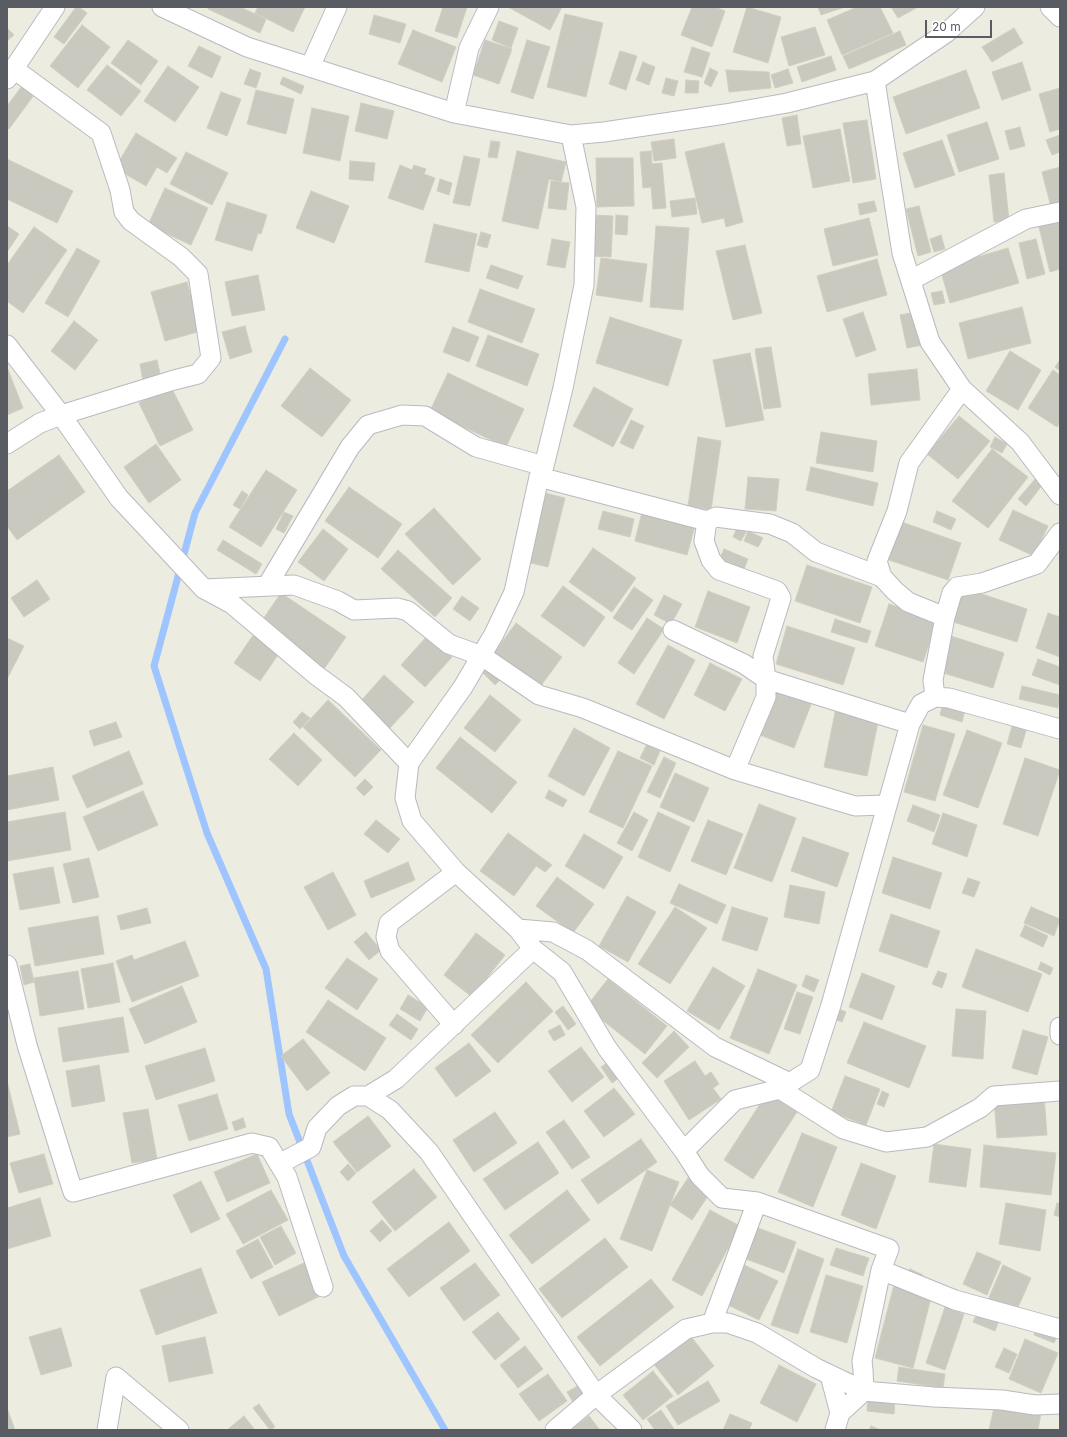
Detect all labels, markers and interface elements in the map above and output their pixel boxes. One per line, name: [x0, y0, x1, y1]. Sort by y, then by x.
scale bar: [927, 12, 994, 38]
text: 20 m: [932, 19, 961, 34]

